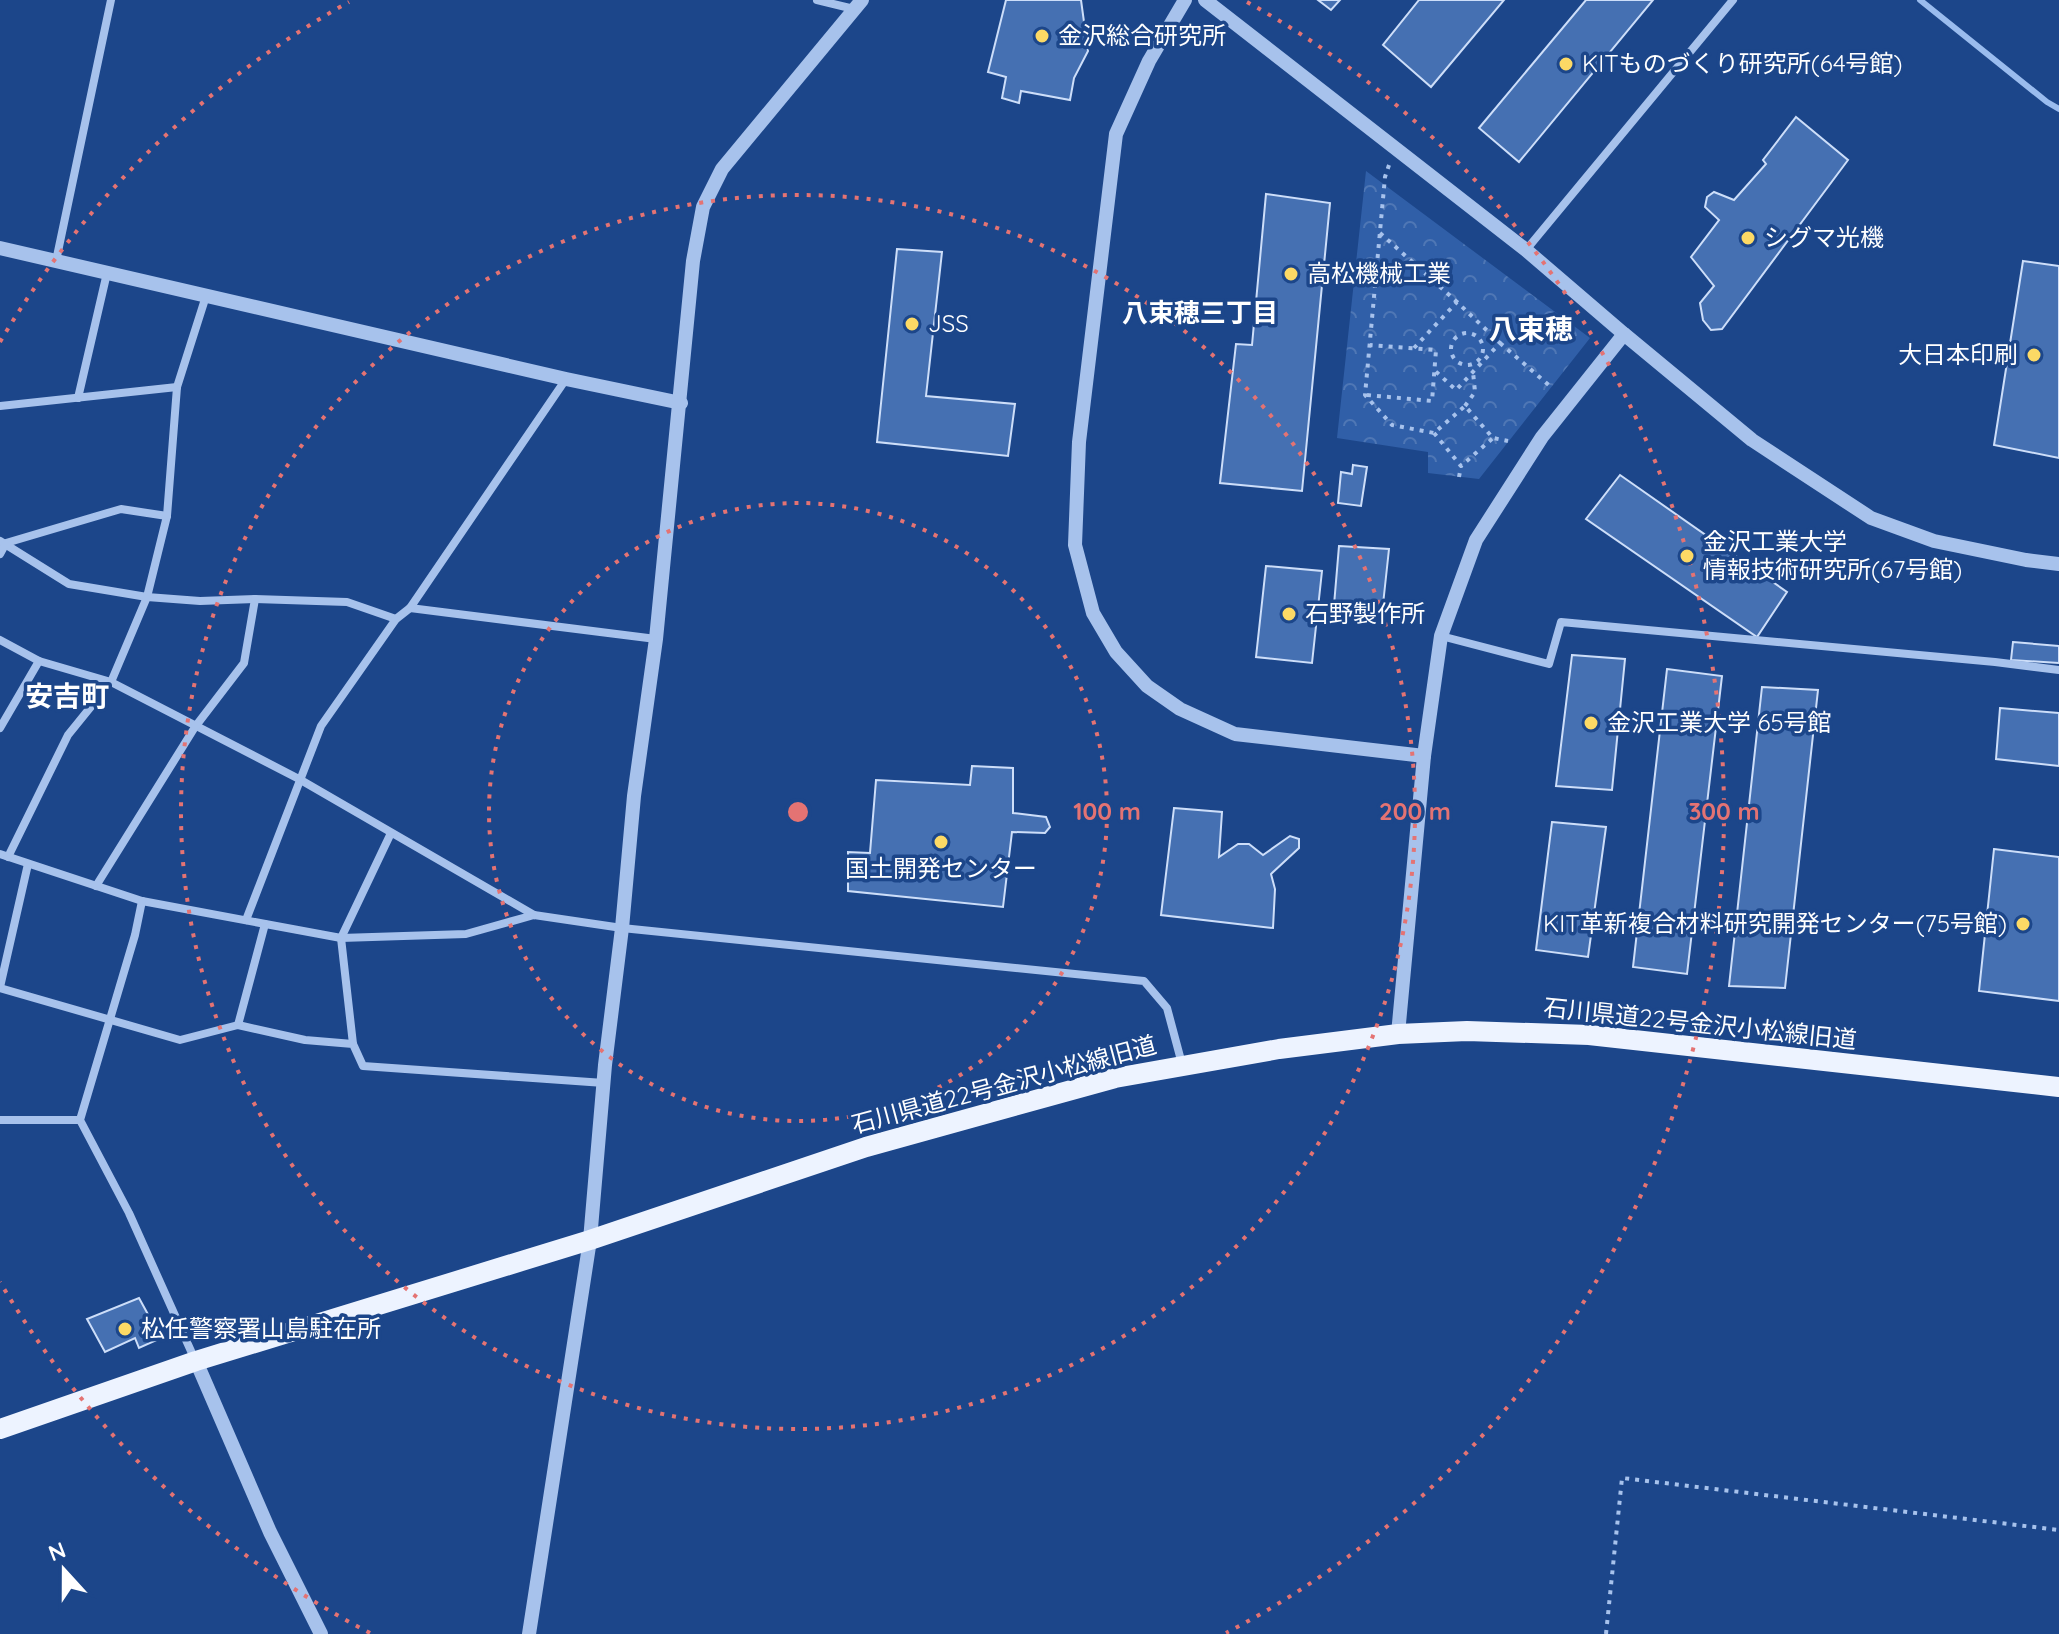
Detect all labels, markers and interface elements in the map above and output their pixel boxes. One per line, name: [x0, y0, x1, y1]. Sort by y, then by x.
place label: 金沢総合研究所: [1058, 20, 1226, 50]
marker: 金沢総合研究所: [1033, 27, 1051, 45]
place label: KITものづくり研究所(64号館): [1582, 48, 1903, 78]
marker: KITものづくり研究所(64号館): [1557, 55, 1575, 73]
place label: シグマ光機: [1764, 222, 1884, 252]
marker: シグマ光機: [1739, 229, 1757, 247]
place label: 高松機械工業: [1307, 258, 1451, 288]
marker: 高松機械工業: [1282, 265, 1300, 283]
district label: 八束穂三丁目: [1122, 296, 1278, 329]
place label: JSS: [928, 308, 969, 338]
district label: 八束穂: [1489, 311, 1573, 346]
marker: JSS: [903, 315, 921, 333]
place label: 大日本印刷: [1898, 339, 2018, 369]
marker: 大日本印刷: [2025, 346, 2043, 364]
place label: 金沢工業大学 情報技術研究所(67号館): [1703, 526, 1962, 584]
marker: 金沢工業大学 情報技術研究所(67号館): [1678, 547, 1696, 565]
place label: 石野製作所: [1305, 598, 1425, 628]
marker: 石野製作所: [1280, 605, 1298, 623]
district label: 安吉町: [25, 678, 109, 713]
place label: 金沢工業大学 65号館: [1607, 707, 1832, 737]
marker: 金沢工業大学 65号館: [1582, 714, 1600, 732]
text: 100 m: [1073, 796, 1141, 826]
text: 200 m: [1379, 796, 1451, 826]
text: 300 m: [1688, 796, 1760, 826]
centre of rings: [784, 798, 812, 826]
marker: 国土開発センター: [932, 833, 950, 851]
place label: 国土開発センター: [845, 853, 1037, 883]
place label: KIT革新複合材料研究開発センター(75号館): [1543, 908, 2007, 938]
marker: KIT革新複合材料研究開発センター(75号館): [2014, 915, 2032, 933]
street label: 石川県道22号金沢小松線旧道: [1542, 992, 1858, 1054]
street label: 石川県道22号金沢小松線旧道: [848, 1029, 1160, 1139]
place label: 松任警察署山島駐在所: [141, 1313, 381, 1343]
marker: 松任警察署山島駐在所: [116, 1320, 134, 1338]
north arrow: [24, 1530, 104, 1610]
text: N: [44, 1535, 69, 1567]

